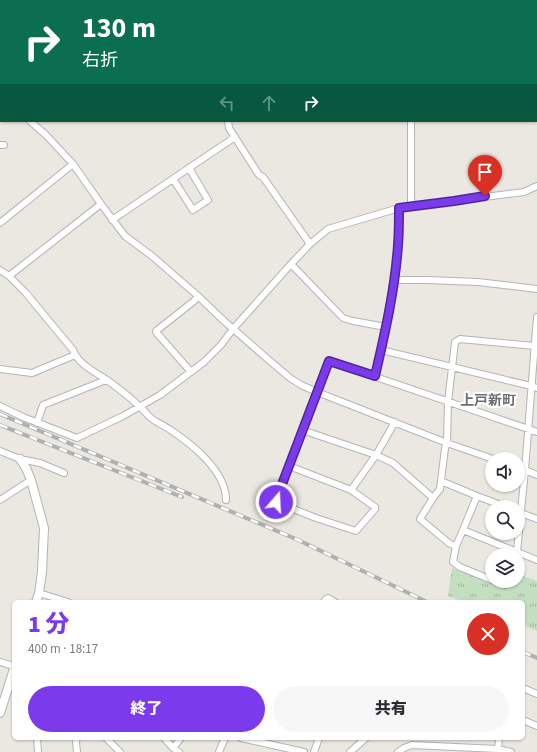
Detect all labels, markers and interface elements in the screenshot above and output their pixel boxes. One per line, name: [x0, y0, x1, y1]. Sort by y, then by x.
text: 130 m: [82, 8, 156, 48]
icon: right: [16, 16, 68, 68]
text: 右折: [82, 48, 118, 73]
icon: left: [216, 92, 238, 114]
icon: ahead: [258, 92, 280, 114]
icon: right: [300, 92, 322, 114]
pin: [468, 155, 502, 196]
icon: arrive: [474, 161, 496, 183]
district label: 上戸新町: [460, 391, 516, 411]
map controls: [485, 452, 525, 588]
button: sound: [485, 452, 525, 492]
position arrow: [255, 481, 297, 523]
button: search: [485, 500, 525, 540]
button: layers: [485, 548, 525, 588]
text: 1 分: [28, 607, 70, 642]
button: close: [467, 613, 509, 655]
text: 400 m · 18:17: [28, 640, 98, 658]
button: 終了: [28, 686, 265, 732]
button: 共有: [273, 686, 509, 732]

